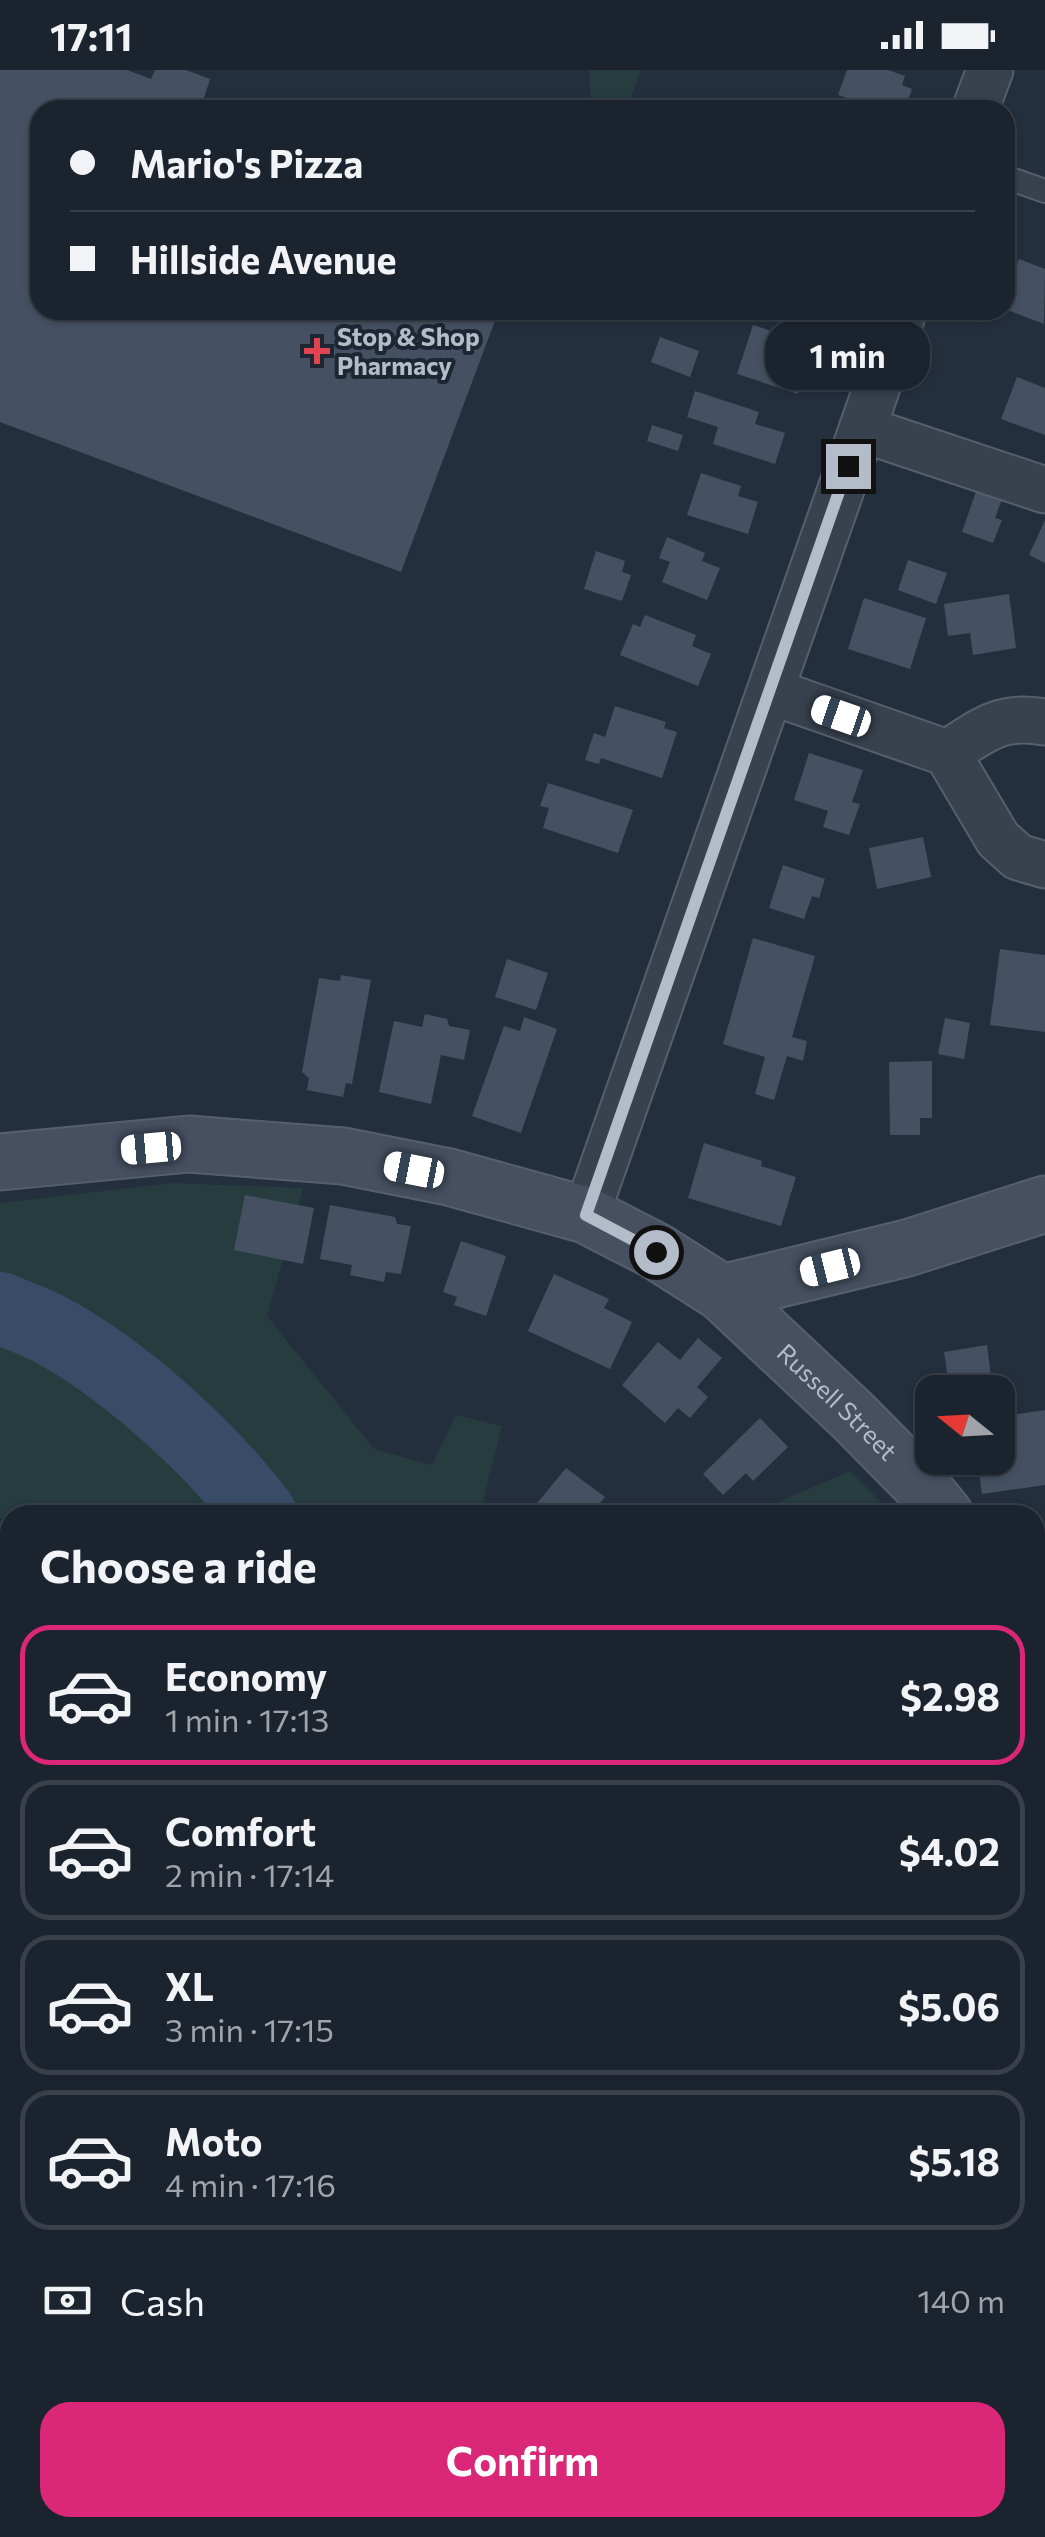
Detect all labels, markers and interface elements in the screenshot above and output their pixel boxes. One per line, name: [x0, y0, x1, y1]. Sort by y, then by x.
text: 17:11: [50, 12, 133, 59]
text: Mario's Pizza: [130, 139, 363, 186]
text: Hillside Avenue: [130, 235, 397, 282]
place label: Stop & Shop Pharmacy: [337, 321, 480, 380]
callout: 1 min: [766, 321, 930, 391]
text: 1 min: [810, 335, 885, 375]
marker: Stop & Shop Pharmacy: [306, 340, 328, 362]
route end: [826, 444, 871, 489]
car: [808, 692, 874, 740]
car: [120, 1130, 182, 1166]
car: [382, 1150, 446, 1190]
route start: [634, 1230, 679, 1275]
car: [797, 1245, 863, 1289]
street label: Russell Street: [772, 1337, 904, 1466]
north arrow: [915, 1375, 1015, 1475]
map controls: [915, 1375, 1015, 1475]
text: Choose a ride: [40, 1537, 317, 1592]
icon: car: [45, 1650, 135, 1740]
text: Economy: [165, 1652, 327, 1699]
text: $2.98: [900, 1672, 1000, 1719]
text: 1 min · 17:13: [165, 1699, 329, 1739]
icon: car: [45, 1805, 135, 1895]
text: Comfort: [165, 1807, 316, 1854]
text: $4.02: [899, 1827, 1000, 1874]
text: 2 min · 17:14: [165, 1854, 334, 1894]
icon: car: [45, 1960, 135, 2050]
text: XL: [165, 1962, 214, 2009]
text: $5.06: [898, 1982, 1000, 2029]
text: 3 min · 17:15: [165, 2009, 334, 2049]
icon: car: [45, 2115, 135, 2205]
text: Moto: [165, 2117, 263, 2164]
text: $5.18: [909, 2137, 1000, 2184]
text: 4 min · 17:16: [165, 2164, 336, 2204]
icon: cash: [40, 2273, 95, 2328]
text: Cash: [120, 2277, 205, 2324]
text: 140 m: [917, 2280, 1005, 2320]
button: Confirm: [40, 2402, 1005, 2517]

